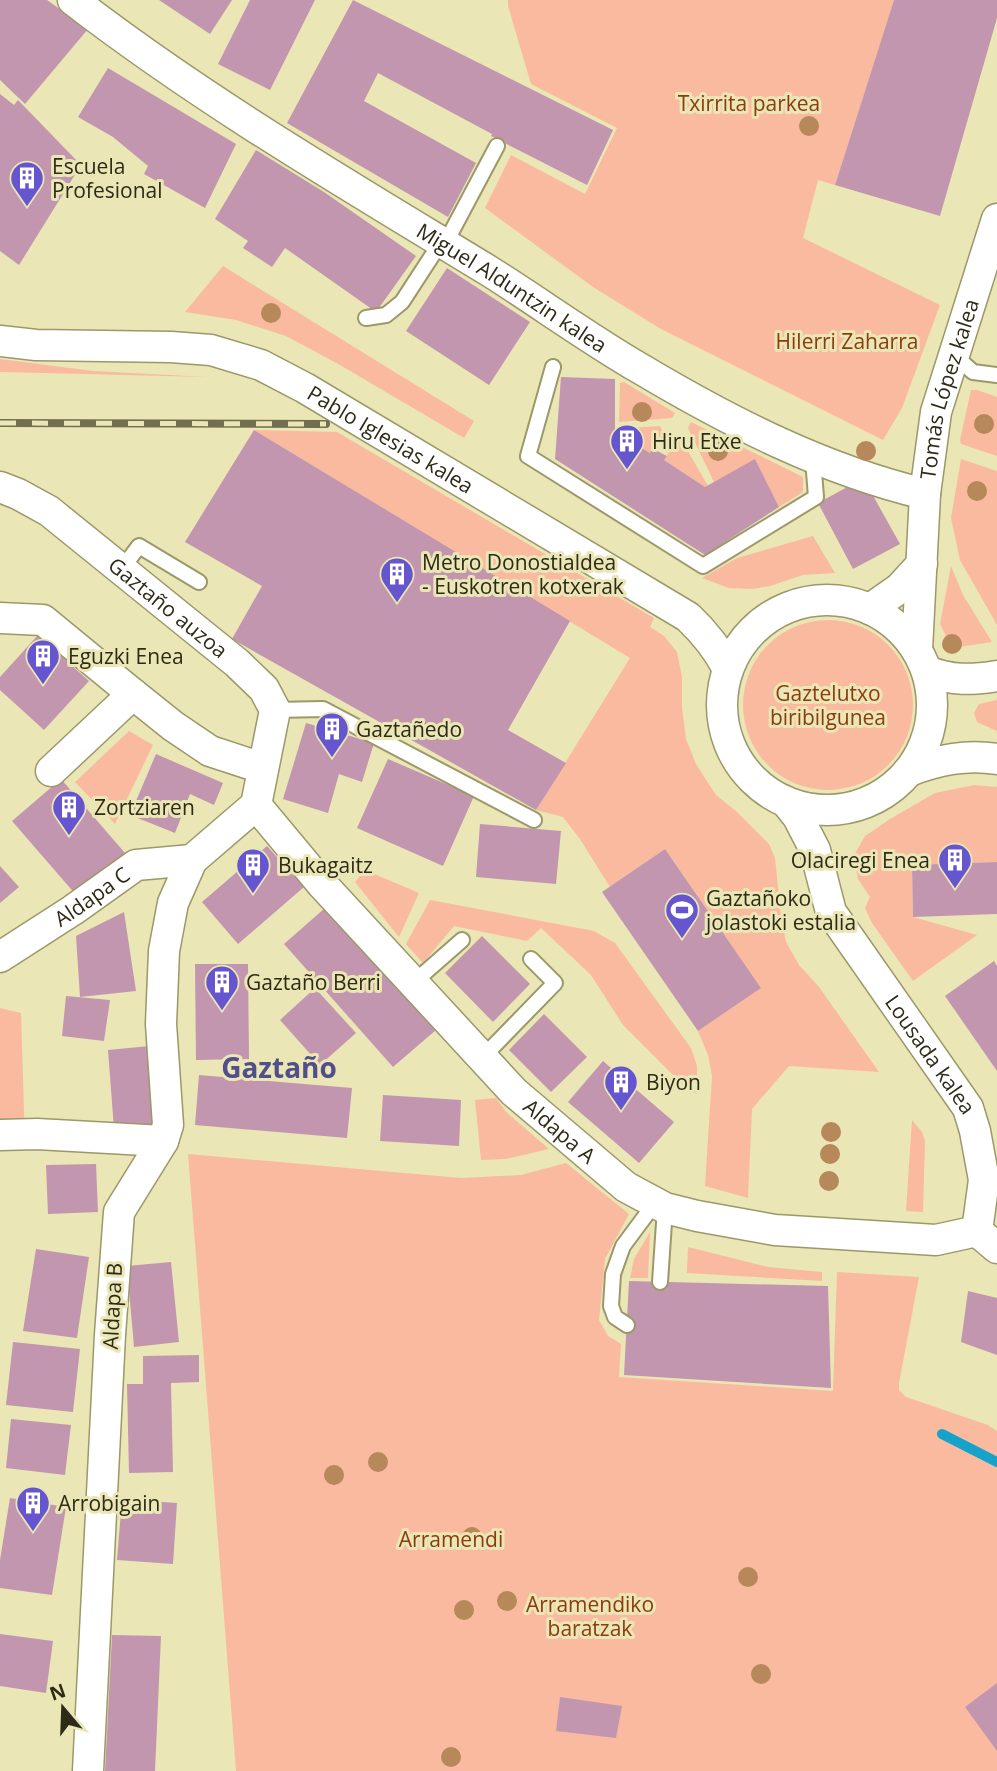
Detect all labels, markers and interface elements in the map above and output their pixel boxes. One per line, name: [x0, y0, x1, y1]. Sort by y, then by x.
park label: Txirrita parkea: [678, 89, 820, 117]
place label: Escuela Profesional: [52, 152, 163, 204]
building icon: Escuela Profesional: [8, 159, 46, 208]
street label: Miguel Alduntzin kalea: [412, 216, 612, 359]
street label: Tomás López kalea: [913, 295, 985, 481]
park label: Hilerri Zaharra: [776, 327, 918, 355]
street label: Pablo Iglesias kalea: [302, 379, 479, 500]
building icon: Hiru Etxe: [608, 422, 646, 471]
place label: Hiru Etxe: [652, 427, 742, 455]
place label: Metro Donostialdea - Euskotren kotxerak: [422, 548, 624, 600]
street label: Gaztaño auzoa: [103, 551, 234, 664]
building icon: Metro Donostialdea - Euskotren kotxerak: [378, 555, 416, 604]
building icon: Eguzki Enea: [24, 637, 62, 686]
place label: Eguzki Enea: [68, 642, 184, 670]
park label: Gaztelutxo biribilgunea: [770, 679, 886, 731]
building icon: Gaztañedo: [313, 710, 351, 759]
place label: Gaztañedo: [356, 715, 462, 743]
building icon: Zortziaren: [50, 788, 88, 837]
place label: Zortziaren: [94, 793, 195, 821]
building icon: Olaciregi Enea: [936, 841, 974, 890]
building icon: Bukagaitz: [234, 846, 272, 895]
place label: Olaciregi Enea: [791, 846, 930, 874]
place label: Bukagaitz: [278, 851, 373, 879]
street label: Aldapa C: [49, 860, 135, 933]
place label: Gaztañoko jolastoki estalia: [704, 884, 856, 936]
sports icon: Gaztañoko jolastoki estalia: [663, 891, 701, 940]
building icon: Gaztaño Berri: [203, 963, 241, 1012]
place label: Gaztaño Berri: [246, 968, 381, 996]
street label: Lousada kalea: [879, 989, 982, 1120]
district label: Gaztaño: [221, 1048, 337, 1086]
building icon: Biyon: [602, 1063, 640, 1112]
place label: Biyon: [646, 1068, 701, 1096]
street label: Aldapa A: [518, 1092, 602, 1170]
street label: Aldapa B: [96, 1262, 128, 1350]
building icon: Arrobigain: [14, 1484, 52, 1533]
place label: Arrobigain: [58, 1489, 160, 1517]
park label: Arramendi: [399, 1525, 503, 1553]
park label: Arramendiko baratzak: [526, 1590, 654, 1642]
north arrow: [28, 1673, 98, 1743]
text: N: [46, 1677, 69, 1707]

